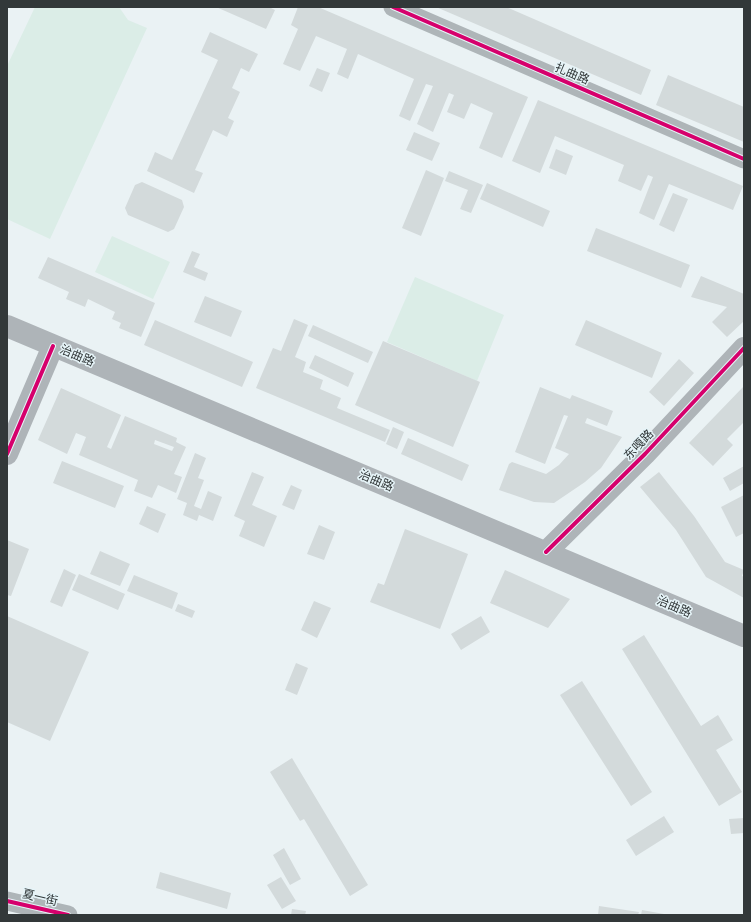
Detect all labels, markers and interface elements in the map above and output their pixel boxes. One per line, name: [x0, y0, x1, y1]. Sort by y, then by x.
street label: 扎曲路: [552, 60, 592, 88]
street label: 治曲路: [57, 342, 97, 370]
street label: 东嘎路: [621, 427, 657, 463]
street label: 治曲路: [356, 467, 396, 495]
street label: 治曲路: [654, 593, 694, 621]
street label: 夏一街: [21, 887, 59, 909]

